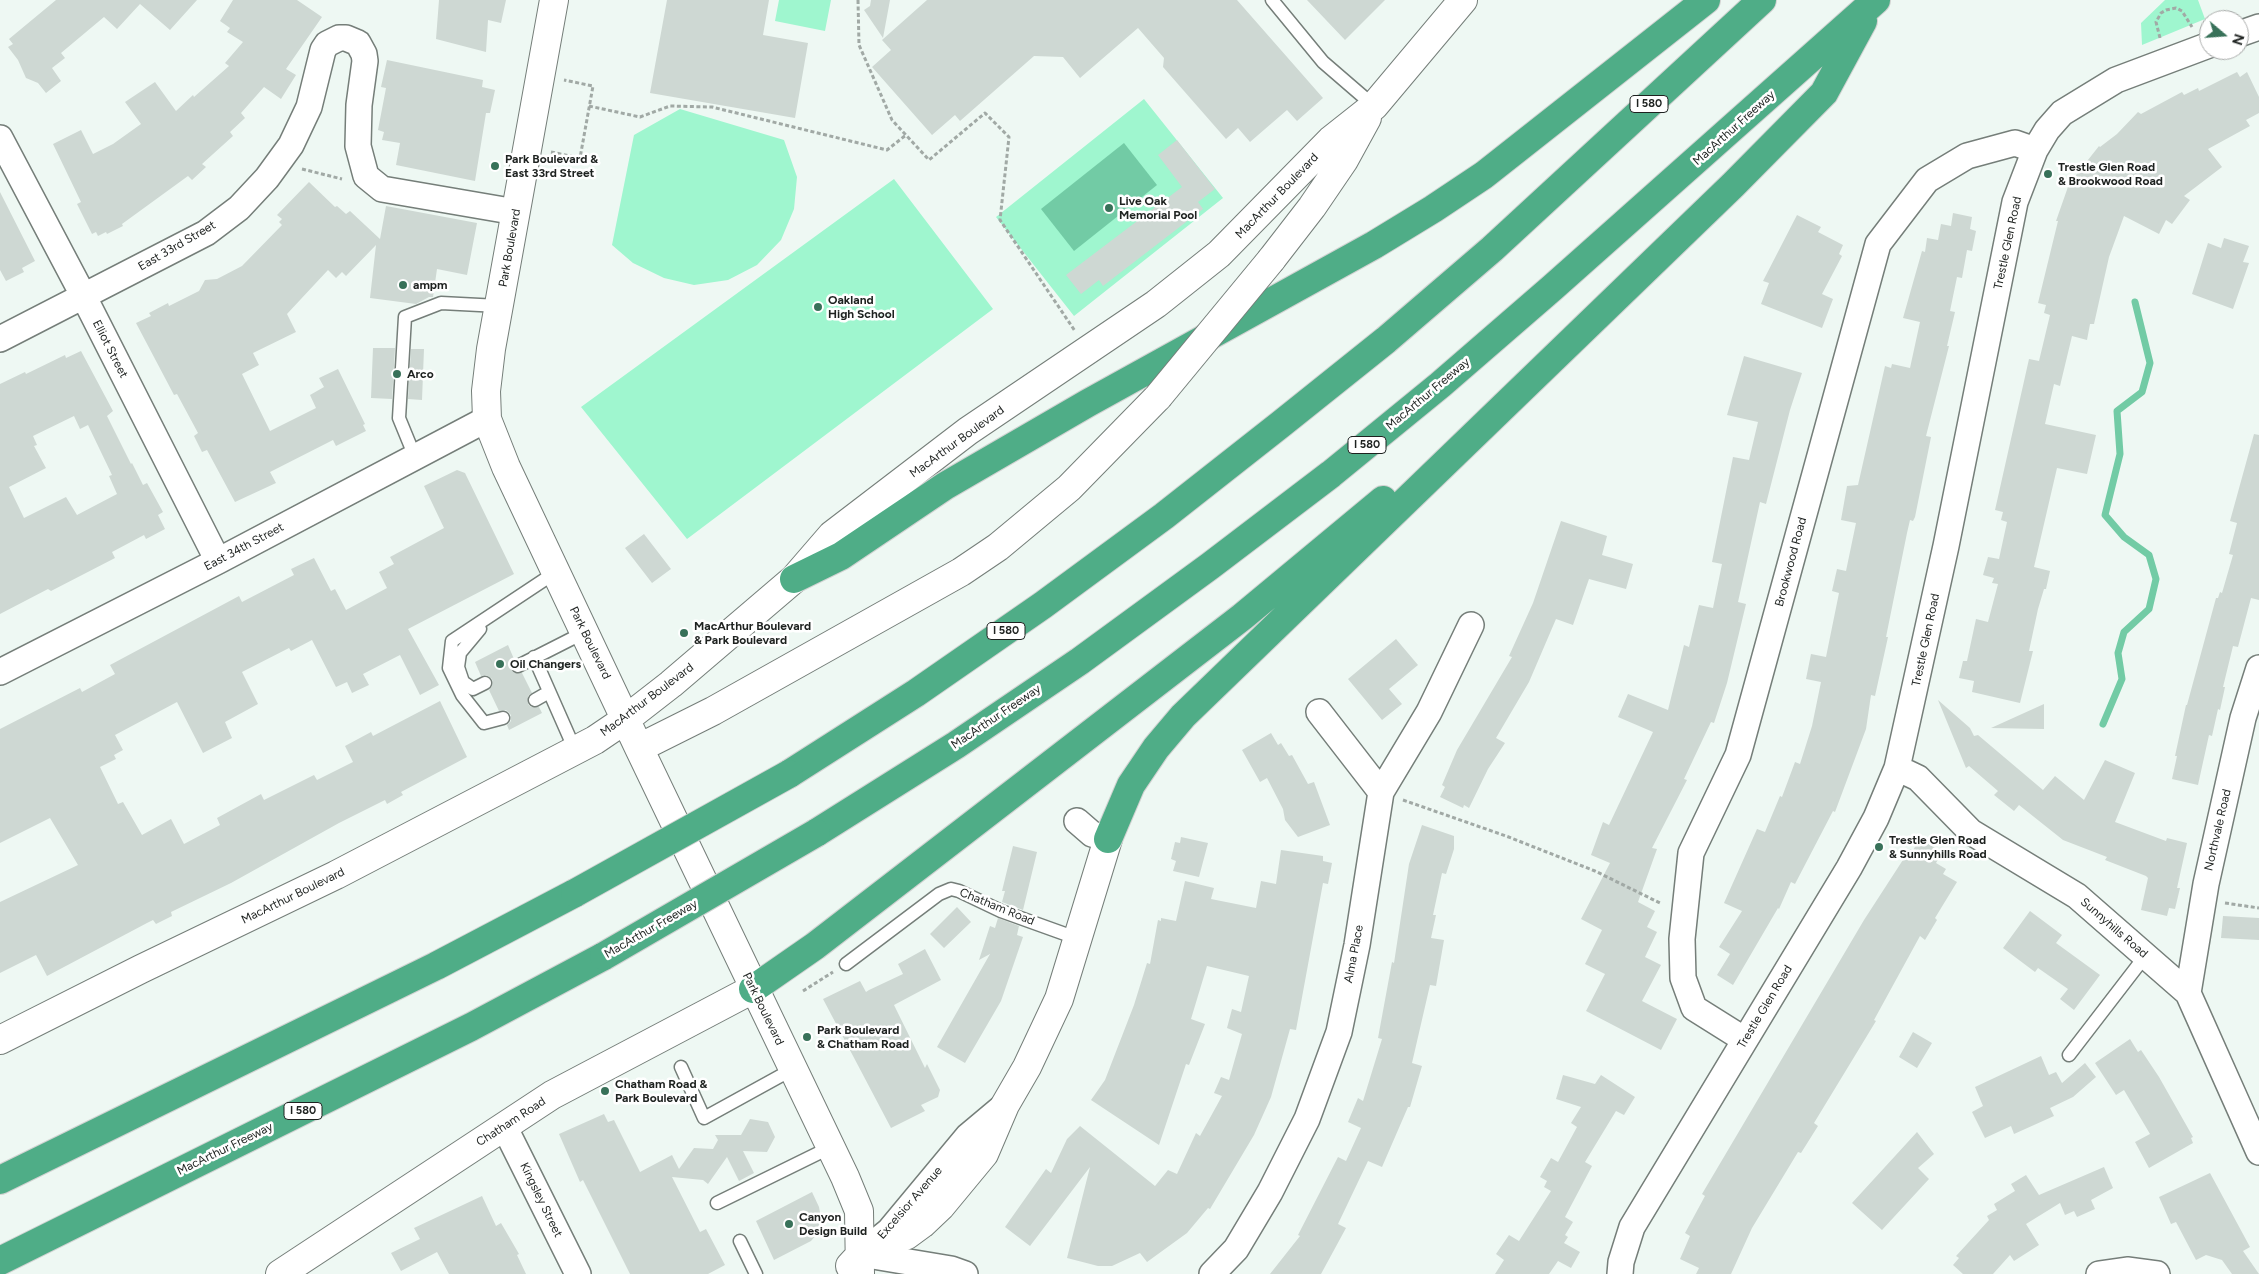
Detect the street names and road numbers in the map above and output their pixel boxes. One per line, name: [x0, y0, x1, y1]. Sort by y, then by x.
street label: MacArthur Freeway: [1690, 88, 1778, 168]
road number: I 580: [1630, 96, 1668, 112]
street label: MacArthur Boulevard: [1232, 150, 1322, 242]
street label: Trestle Glen Road: [1991, 195, 2025, 291]
street label: Park Boulevard: [496, 208, 524, 288]
street label: East 33rd Street: [136, 218, 218, 274]
street label: Elliot Street: [89, 318, 131, 380]
street label: MacArthur Freeway: [1383, 355, 1473, 433]
street label: MacArthur Boulevard: [907, 403, 1007, 481]
road number: I 580: [1348, 436, 1386, 454]
street label: Brookwood Road: [1772, 516, 1810, 608]
street label: East 34th Street: [202, 520, 286, 574]
street label: Trestle Glen Road: [1909, 592, 1943, 688]
street label: Park Boulevard: [566, 604, 614, 682]
road number: I 580: [987, 622, 1025, 640]
street label: MacArthur Boulevard: [597, 660, 697, 740]
street label: MacArthur Freeway: [948, 682, 1044, 752]
street label: Northvale Road: [2202, 788, 2234, 872]
street label: MacArthur Boulevard: [239, 865, 347, 927]
street label: Chatham Road: [957, 885, 1037, 929]
street label: Sunnyhills Road: [2077, 895, 2151, 961]
street label: MacArthur Freeway: [602, 897, 700, 961]
street label: Alma Place: [1341, 924, 1367, 984]
street label: Trestle Glen Road: [1734, 963, 1796, 1051]
street label: Park Boulevard: [739, 970, 787, 1048]
street label: Chatham Road: [474, 1094, 548, 1150]
road number: I 580: [284, 1102, 322, 1120]
street label: MacArthur Freeway: [175, 1120, 275, 1178]
street label: Kingsley Street: [517, 1160, 565, 1240]
street label: Excelsior Avenue: [875, 1164, 945, 1242]

